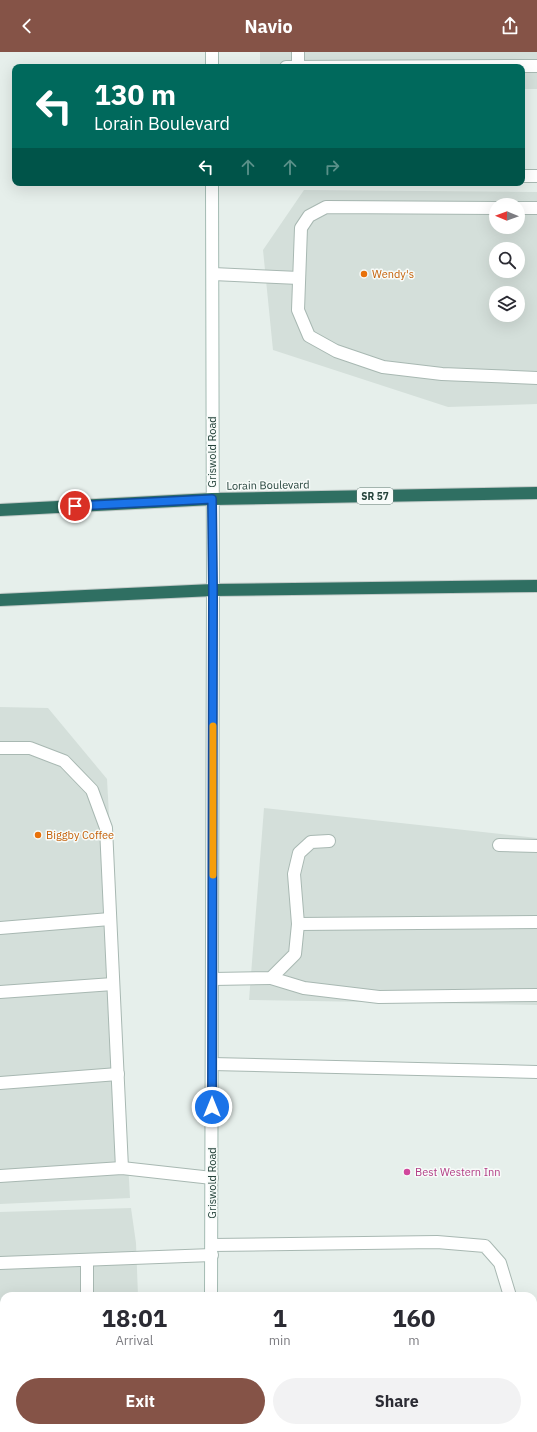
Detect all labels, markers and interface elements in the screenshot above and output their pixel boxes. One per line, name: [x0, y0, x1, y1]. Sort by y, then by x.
icon: back: [16, 15, 38, 37]
text: Navio: [244, 15, 293, 38]
icon: share: [499, 15, 521, 37]
text: 130 m: [94, 76, 176, 113]
icon: left: [28, 80, 80, 132]
text: Lorain Boulevard: [94, 112, 230, 135]
icon: left: [195, 156, 217, 178]
icon: ahead: [237, 156, 259, 178]
icon: ahead: [279, 156, 301, 178]
icon: right: [321, 156, 343, 178]
north arrow: [489, 198, 525, 234]
map controls: [489, 198, 525, 322]
button: search: [489, 242, 525, 278]
place label: Wendy's: [372, 267, 414, 281]
marker: Wendy's: [359, 269, 369, 279]
button: layers: [489, 286, 525, 322]
street label: Griswold Road: [205, 416, 219, 488]
street label: Lorain Boulevard: [226, 477, 310, 493]
road number: SR 57: [357, 488, 393, 504]
pin: [58, 489, 92, 523]
icon: arrive: [64, 495, 86, 517]
place label: Biggby Coffee: [46, 828, 114, 842]
marker: Biggby Coffee: [33, 830, 43, 840]
position arrow: [191, 1086, 233, 1128]
street label: Griswold Road: [205, 1147, 219, 1219]
place label: Best Western Inn: [415, 1165, 501, 1179]
marker: Best Western Inn: [402, 1167, 412, 1177]
text: 18:01: [102, 1302, 167, 1334]
text: 1: [272, 1302, 287, 1334]
text: 160: [392, 1302, 435, 1334]
text: Arrival: [115, 1332, 153, 1349]
text: min: [269, 1332, 291, 1349]
text: m: [408, 1332, 419, 1349]
button: Exit: [16, 1378, 265, 1424]
button: Share: [273, 1378, 521, 1424]

